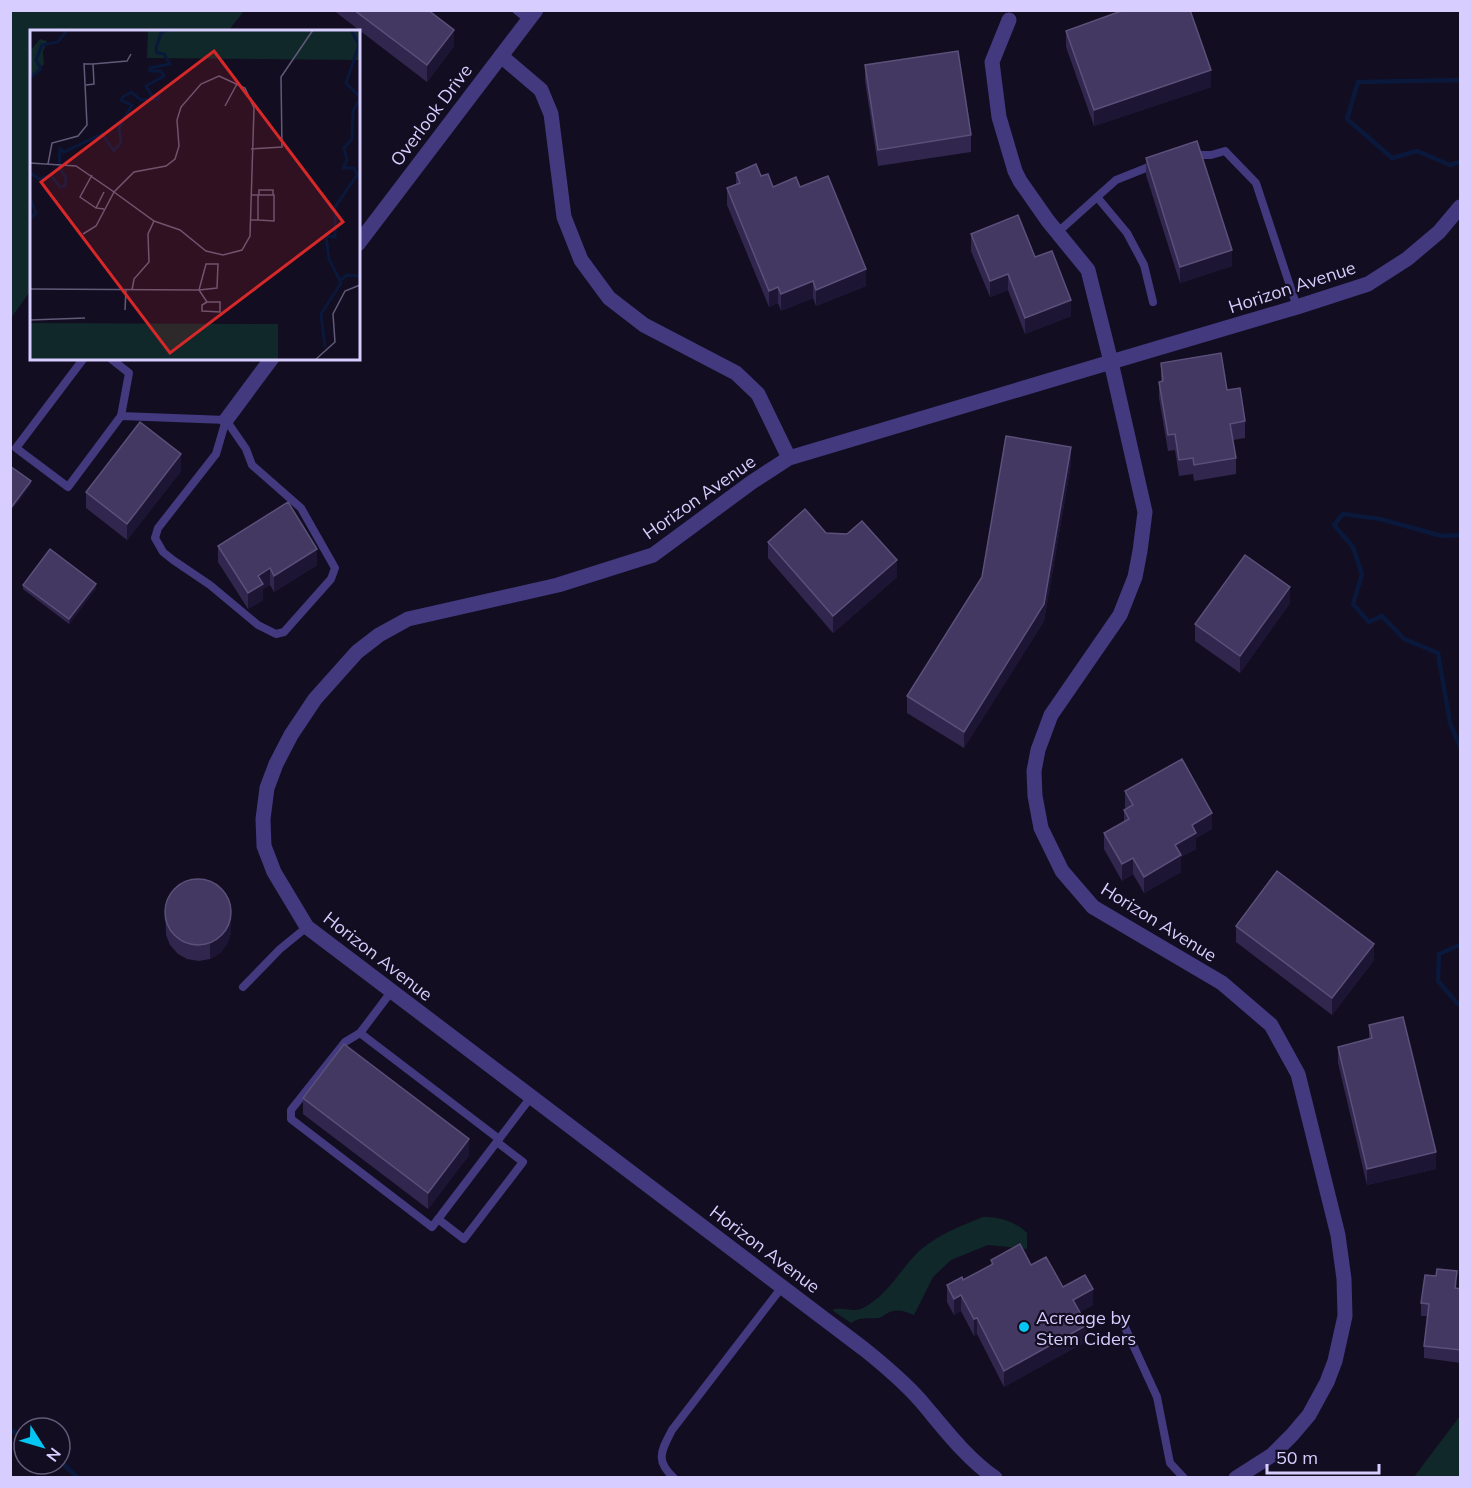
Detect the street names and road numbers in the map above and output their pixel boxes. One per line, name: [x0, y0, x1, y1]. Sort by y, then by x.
street label: Overlook Drive: [385, 59, 477, 171]
street label: Horizon Avenue: [1226, 256, 1358, 318]
street label: Horizon Avenue: [638, 450, 760, 544]
street label: Horizon Avenue: [1097, 877, 1221, 967]
street label: Horizon Avenue: [319, 906, 437, 1006]
street label: Horizon Avenue: [705, 1200, 825, 1298]

